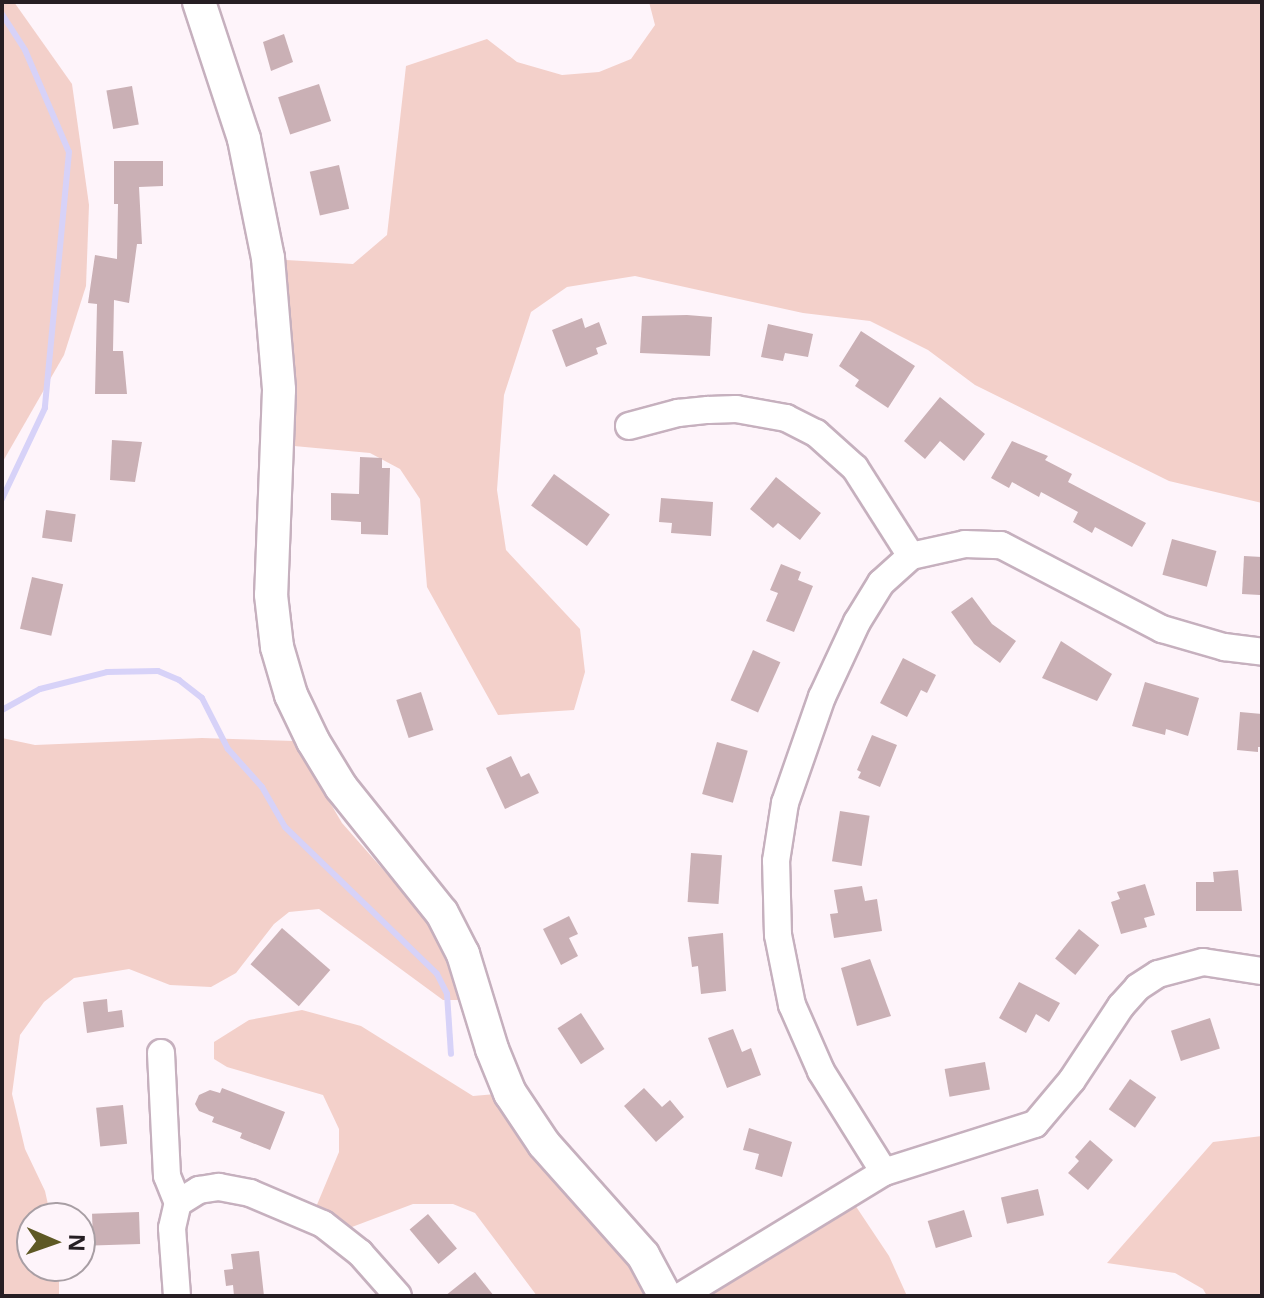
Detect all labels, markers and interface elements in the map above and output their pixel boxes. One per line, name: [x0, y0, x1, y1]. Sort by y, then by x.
north arrow: [16, 1202, 96, 1282]
text: N: [63, 1233, 93, 1252]

